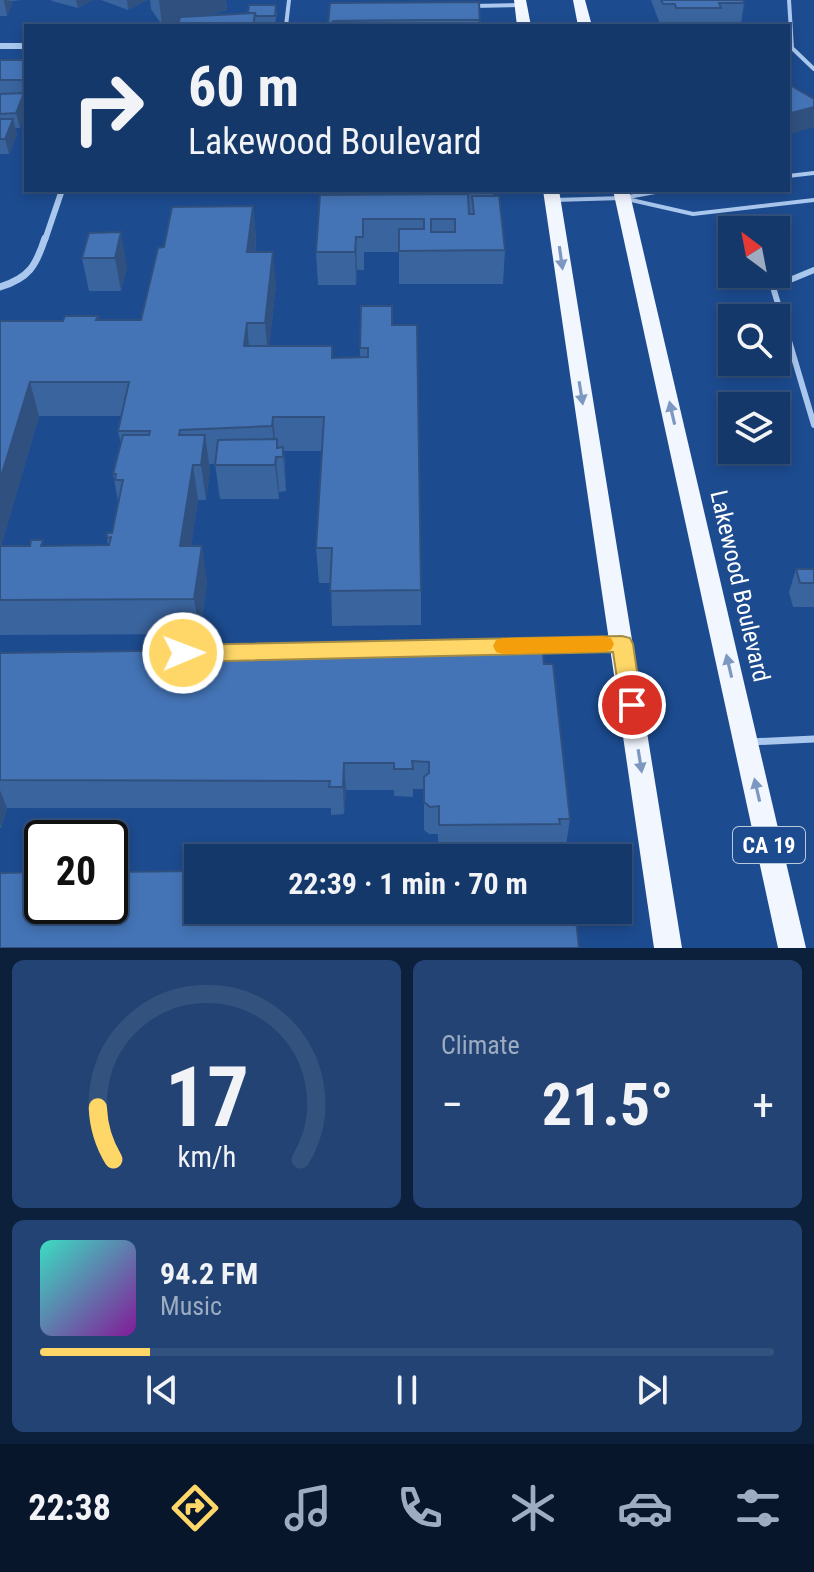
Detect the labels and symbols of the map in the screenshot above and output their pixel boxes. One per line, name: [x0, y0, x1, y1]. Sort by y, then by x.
north arrow: [718, 216, 790, 288]
one-way arrow: [554, 246, 567, 271]
one-way arrow: [576, 381, 588, 406]
one-way arrow: [665, 400, 678, 425]
street label: Lakewood Boulevard: [704, 487, 776, 685]
position arrow: [141, 611, 225, 695]
one-way arrow: [722, 653, 735, 678]
pin: [598, 671, 666, 739]
one-way arrow: [634, 748, 647, 773]
one-way arrow: [750, 777, 763, 802]
speed limit sign: 20: [24, 820, 128, 924]
road number: CA 19: [733, 827, 805, 863]

